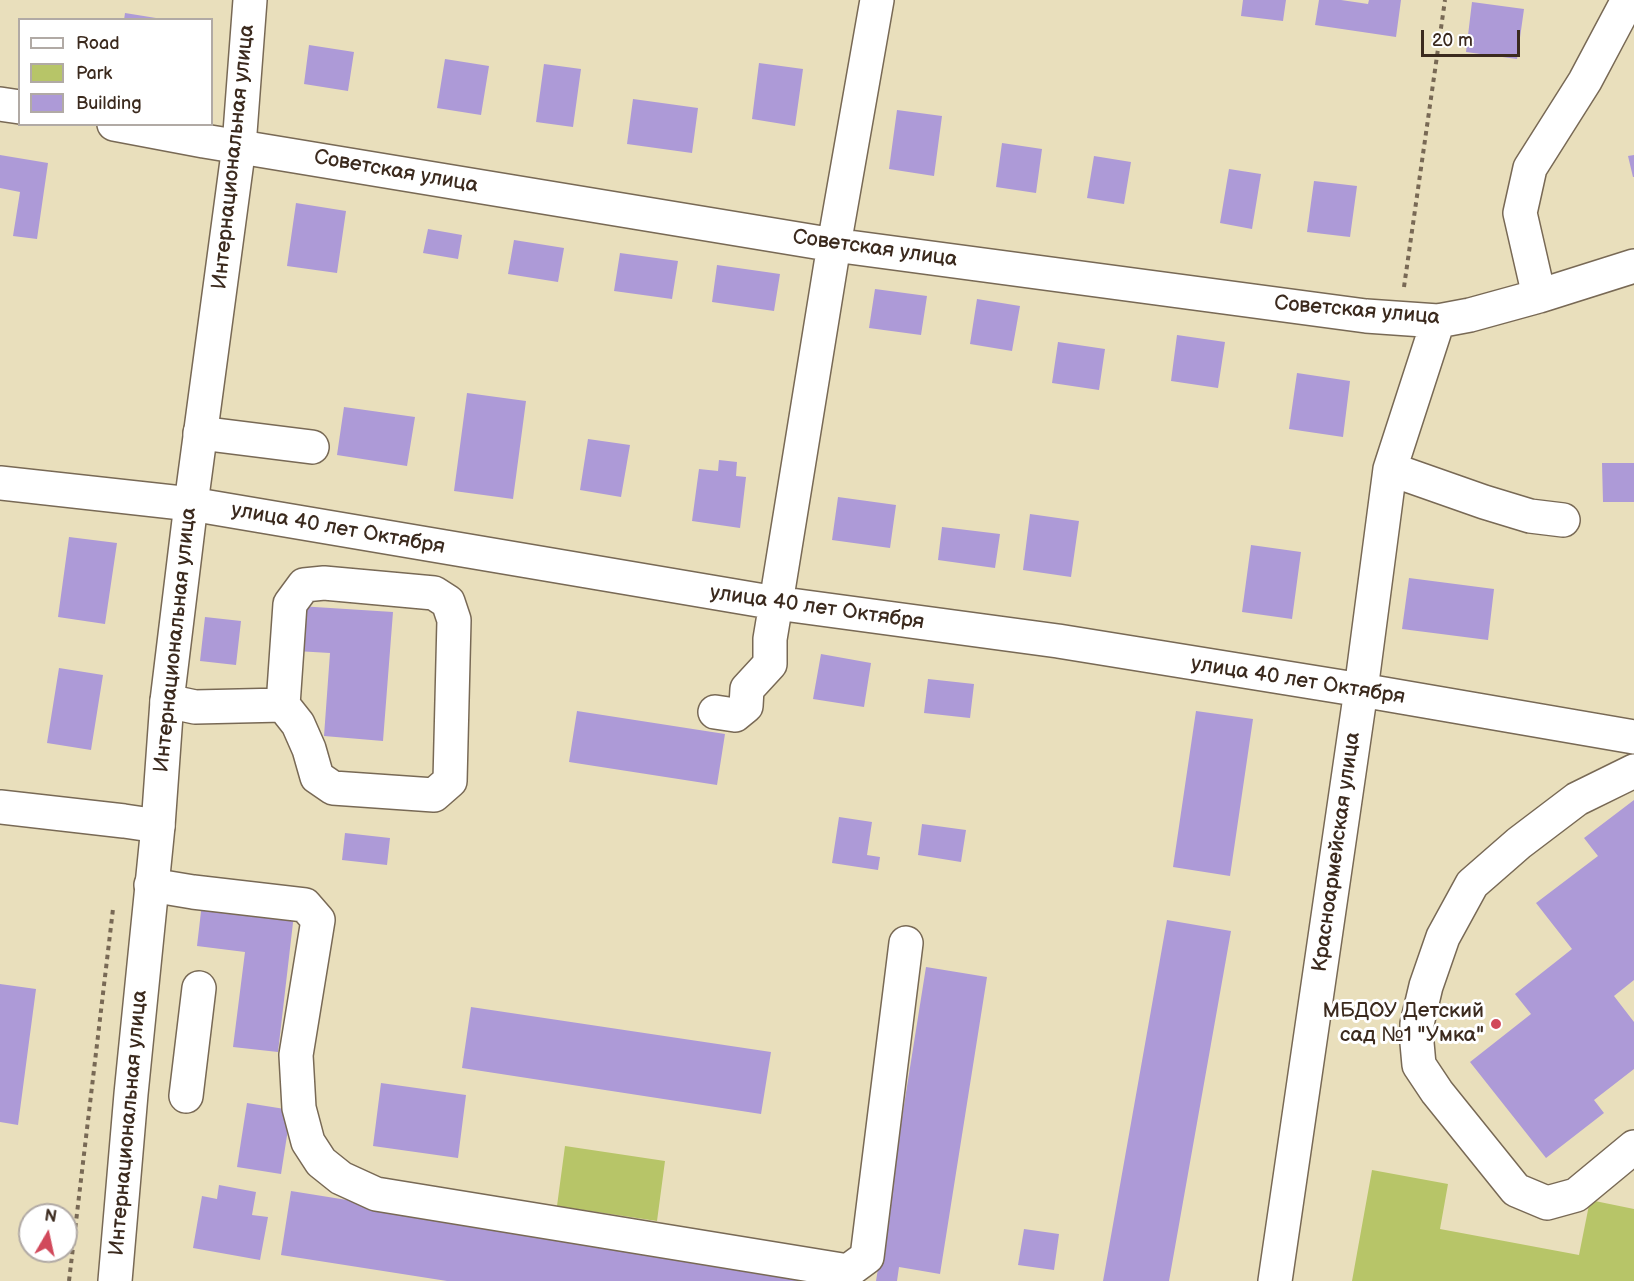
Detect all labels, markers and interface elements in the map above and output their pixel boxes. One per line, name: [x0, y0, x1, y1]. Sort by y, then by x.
legend: [18, 18, 213, 126]
scale bar: [1424, 18, 1523, 56]
street label: Интернациональная улица: [208, 23, 260, 291]
text: 20 m: [1432, 30, 1473, 51]
text: Road: [76, 33, 120, 54]
text: Park: [76, 63, 112, 84]
text: Building: [76, 93, 142, 114]
street label: Советская улица: [312, 145, 480, 199]
street label: Советская улица: [791, 225, 959, 273]
street label: Советская улица: [1273, 291, 1441, 331]
street label: улица 40 лет Октября: [229, 498, 447, 560]
street label: Интернациональная улица: [150, 506, 202, 774]
street label: улица 40 лет Октября: [708, 580, 926, 636]
street label: улица 40 лет Октября: [1189, 652, 1407, 710]
street label: Красноармейская улица: [1308, 731, 1366, 973]
street label: Интернациональная улица: [105, 989, 153, 1257]
place label: МБДОУ Детский сад №1 "Умка": [1322, 999, 1484, 1049]
marker: МБДОУ Детский сад №1 "Умка": [1489, 1017, 1503, 1031]
north arrow: [18, 1203, 78, 1263]
text: N: [43, 1206, 58, 1227]

